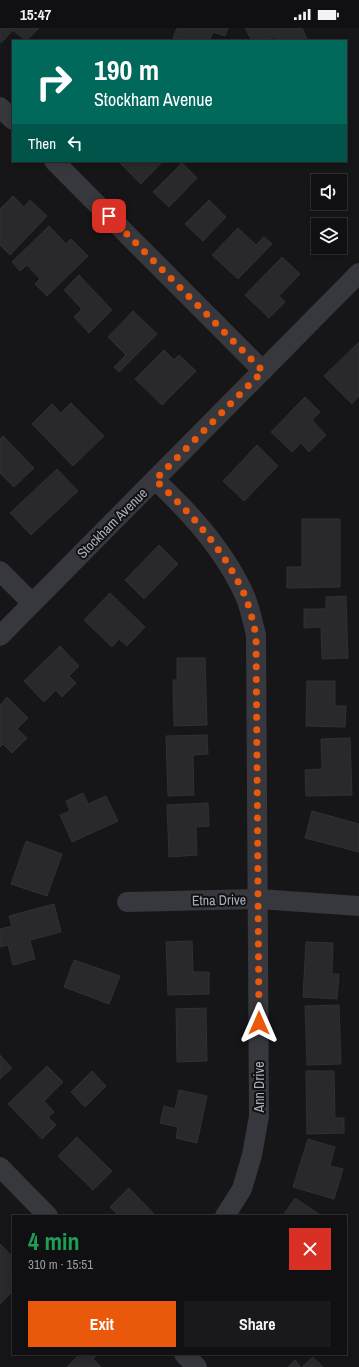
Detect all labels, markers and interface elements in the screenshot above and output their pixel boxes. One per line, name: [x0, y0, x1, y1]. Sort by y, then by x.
text: 15:47: [20, 4, 51, 25]
text: 190 m: [94, 51, 159, 89]
icon: right: [28, 56, 80, 108]
text: Stockham Avenue: [94, 87, 213, 112]
icon: left: [64, 132, 86, 154]
text: Then: [28, 133, 56, 154]
map controls: [311, 174, 347, 254]
button: sound: [311, 174, 347, 210]
pin: [92, 199, 126, 233]
icon: arrive: [98, 205, 120, 227]
button: layers: [311, 218, 347, 254]
street label: Stockham Avenue: [73, 484, 151, 562]
street label: Etna Drive: [192, 891, 246, 909]
position arrow: [238, 1002, 280, 1044]
street label: Ann Drive: [250, 1061, 268, 1114]
text: 4 min: [28, 1225, 79, 1257]
button: close: [289, 1228, 331, 1270]
text: 310 m · 15:51: [28, 1256, 93, 1273]
button: Exit: [28, 1301, 176, 1347]
button: Share: [184, 1301, 331, 1347]

